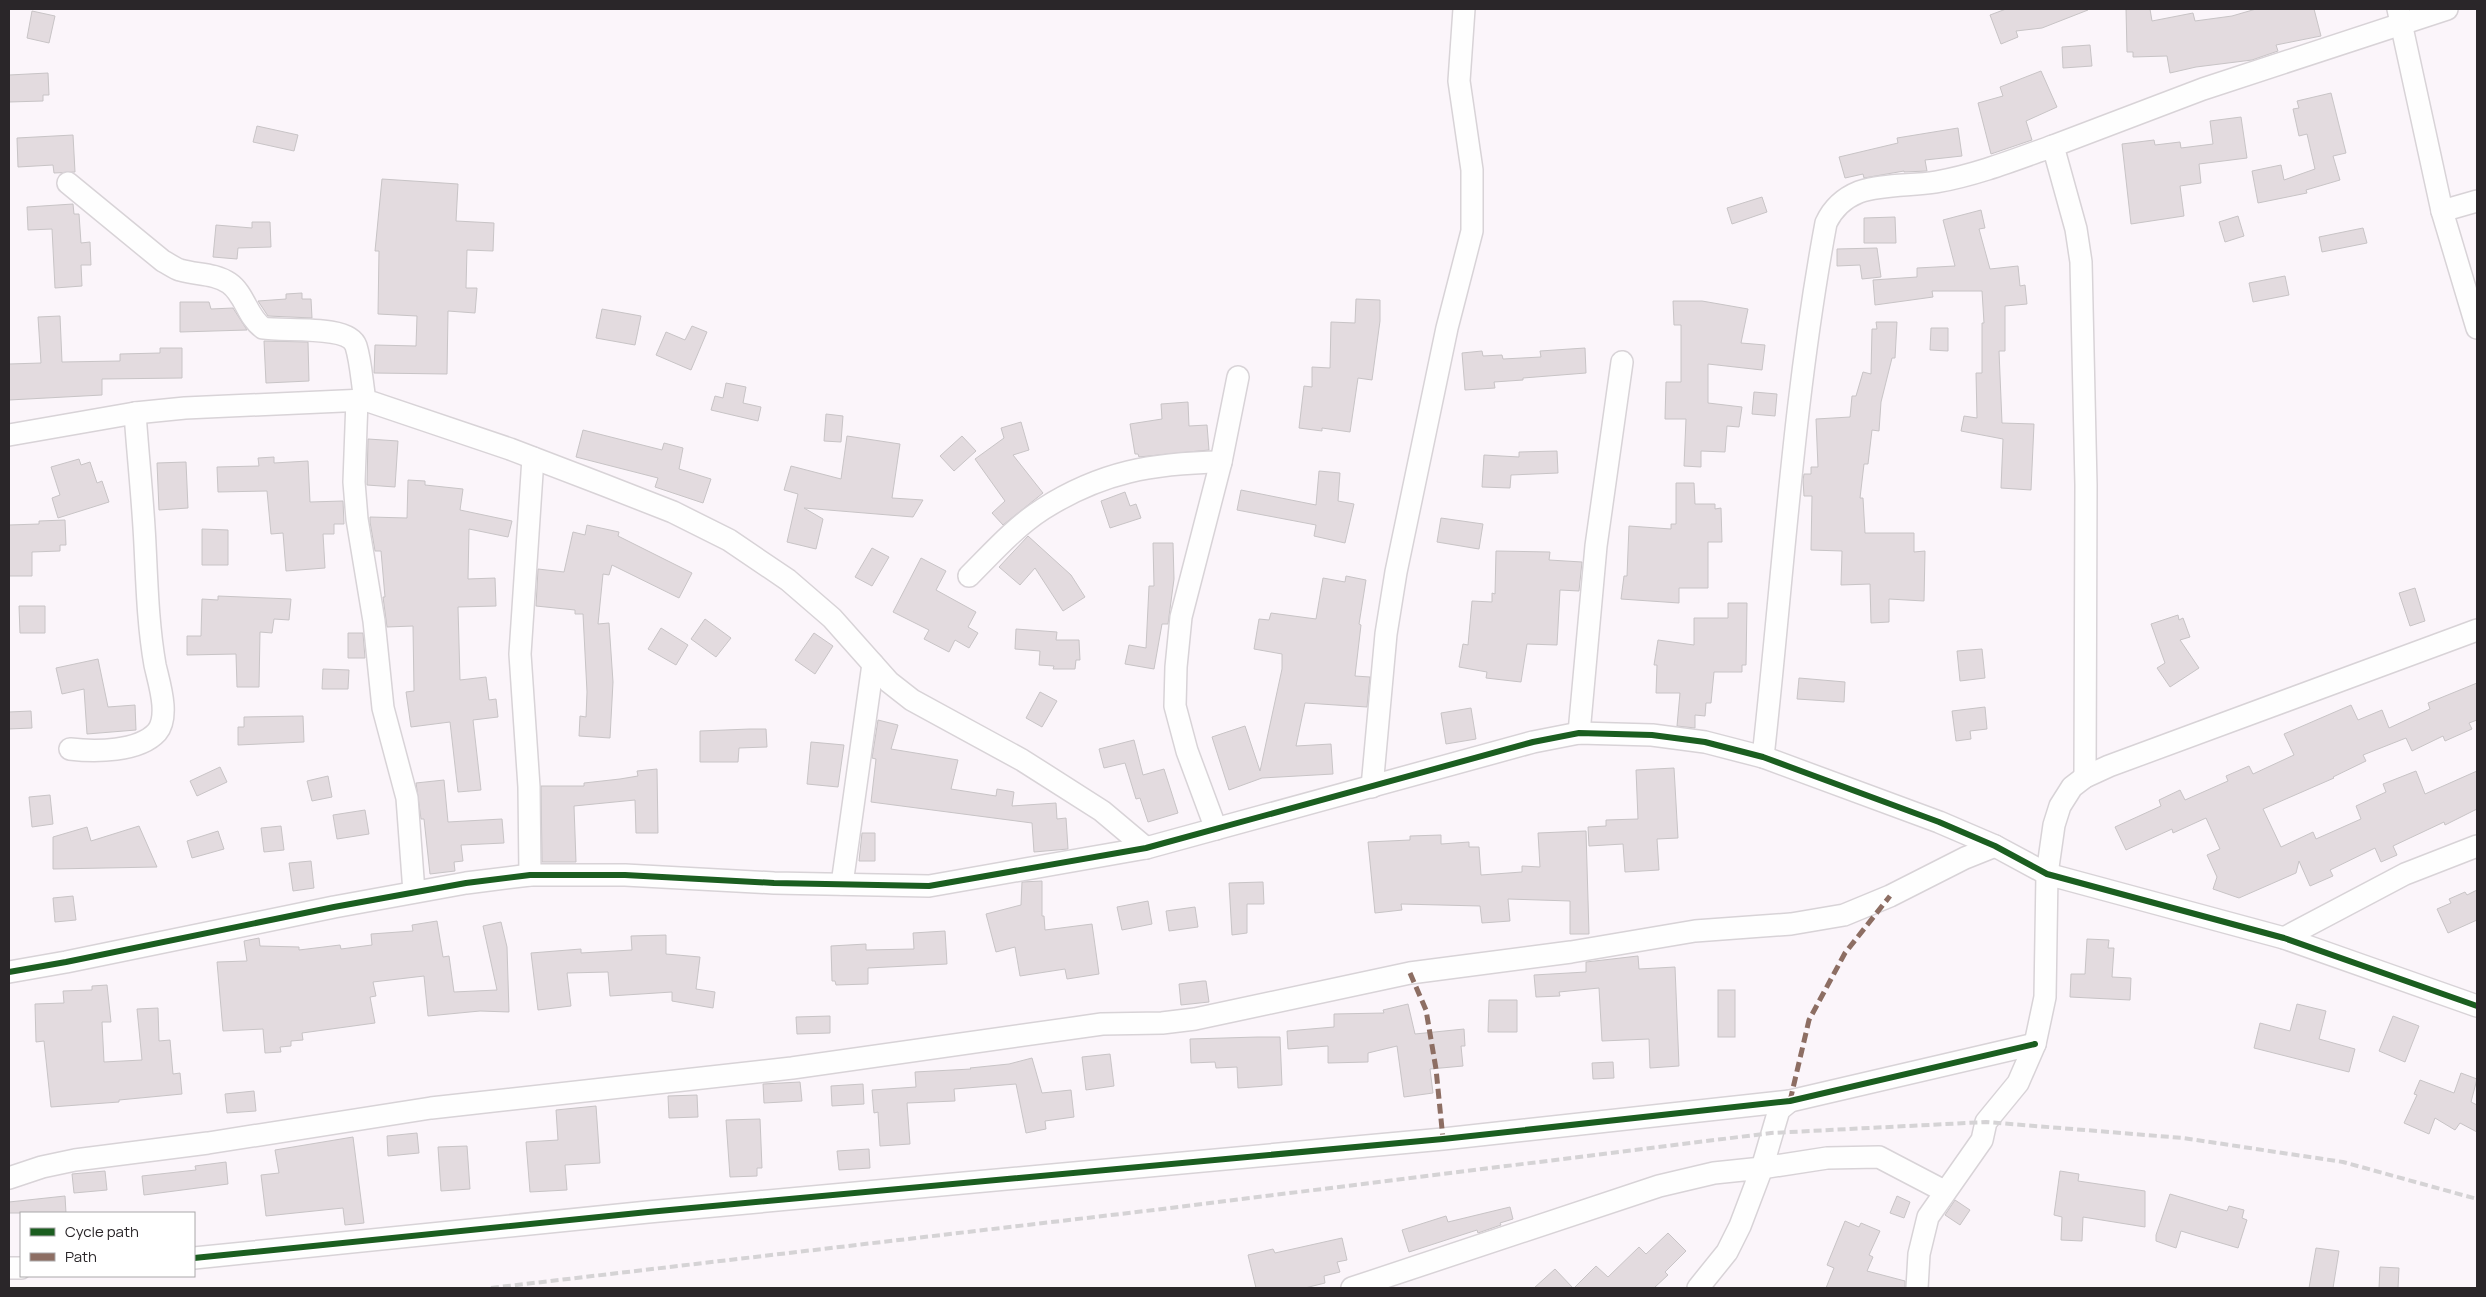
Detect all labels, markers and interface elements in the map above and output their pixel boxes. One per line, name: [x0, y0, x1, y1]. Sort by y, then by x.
legend: [20, 1212, 195, 1277]
text: Cycle path: [65, 1221, 139, 1242]
text: Path: [65, 1246, 97, 1267]

